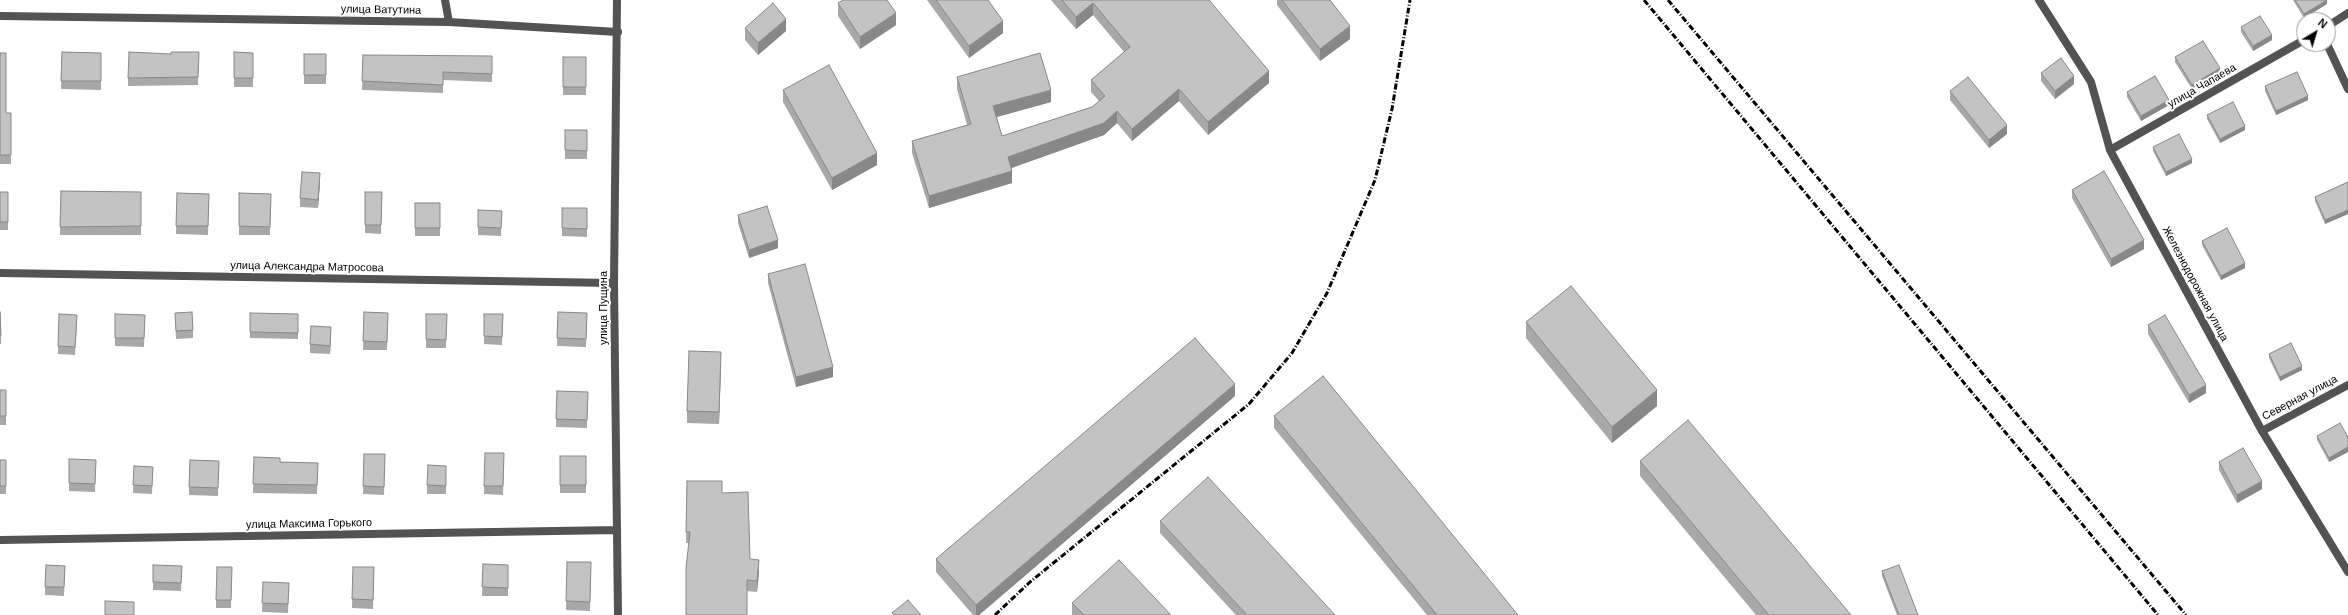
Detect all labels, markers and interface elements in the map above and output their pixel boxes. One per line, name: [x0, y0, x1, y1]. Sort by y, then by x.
street label: улица Ватутина: [341, 3, 421, 17]
north arrow: [2296, 12, 2336, 52]
text: N: [2316, 16, 2330, 31]
street label: улица Чапаева: [2165, 61, 2239, 111]
street label: Железнодорожная улица: [2159, 224, 2231, 344]
street label: улица Александра Матросова: [230, 259, 384, 275]
street label: улица Пущина: [597, 271, 611, 345]
street label: Северная улица: [2260, 373, 2340, 423]
street label: улица Максима Горького: [246, 516, 372, 532]

